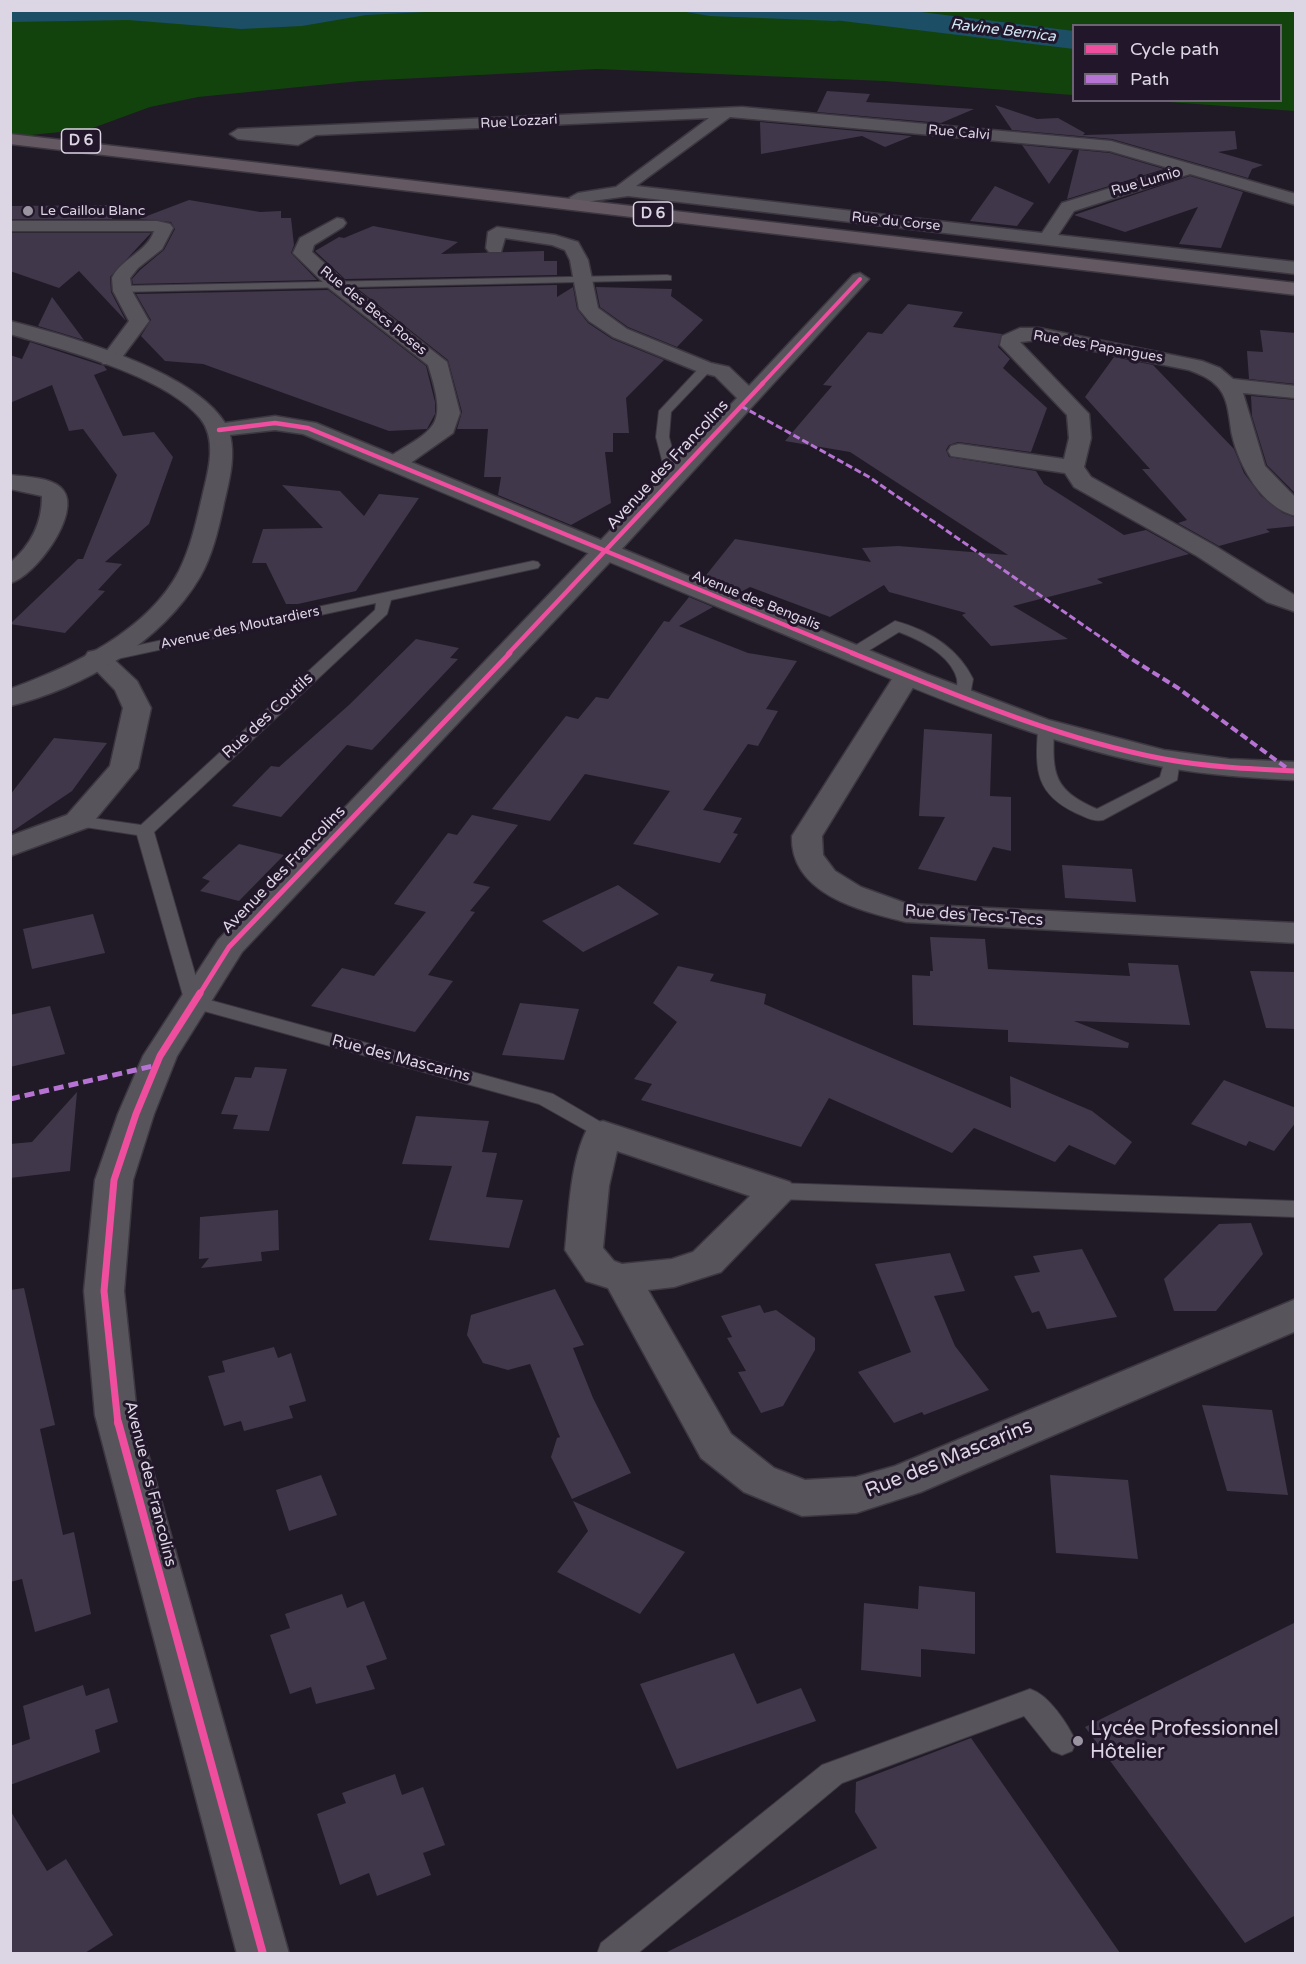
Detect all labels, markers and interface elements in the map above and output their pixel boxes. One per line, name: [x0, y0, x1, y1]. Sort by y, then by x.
water label: Ravine Bernica: [949, 16, 1057, 46]
legend: [1072, 24, 1282, 102]
text: Cycle path: [1130, 38, 1219, 60]
text: Path: [1130, 68, 1169, 90]
street label: Rue Lozzari: [480, 112, 558, 132]
street label: Rue Calvi: [927, 122, 991, 144]
road number: D 6: [62, 129, 100, 153]
street label: Rue Lumio: [1109, 164, 1183, 200]
road number: D 6: [634, 202, 672, 226]
place label: Le Caillou Blanc: [40, 203, 145, 219]
marker: Le Caillou Blanc: [21, 204, 35, 218]
street label: Rue du Corse: [851, 209, 941, 235]
street label: Rue des Becs Roses: [316, 263, 430, 359]
street label: Rue des Papangues: [1032, 327, 1164, 367]
street label: Avenue des Francolins: [603, 396, 733, 534]
street label: Avenue des Bengalis: [689, 567, 823, 635]
street label: Avenue des Moutardiers: [159, 603, 321, 653]
street label: Rue des Coutils: [219, 669, 317, 763]
street label: Avenue des Francolins: [218, 802, 350, 938]
street label: Rue des Tecs-Tecs: [904, 902, 1044, 930]
street label: Rue des Mascarins: [330, 1031, 472, 1087]
street label: Avenue des Francolins: [120, 1399, 180, 1569]
street label: Rue des Mascarins: [862, 1415, 1036, 1503]
place label: Lycée Professionnel Hôtelier: [1090, 1718, 1279, 1765]
marker: Lycée Professionnel Hôtelier: [1071, 1734, 1085, 1748]

